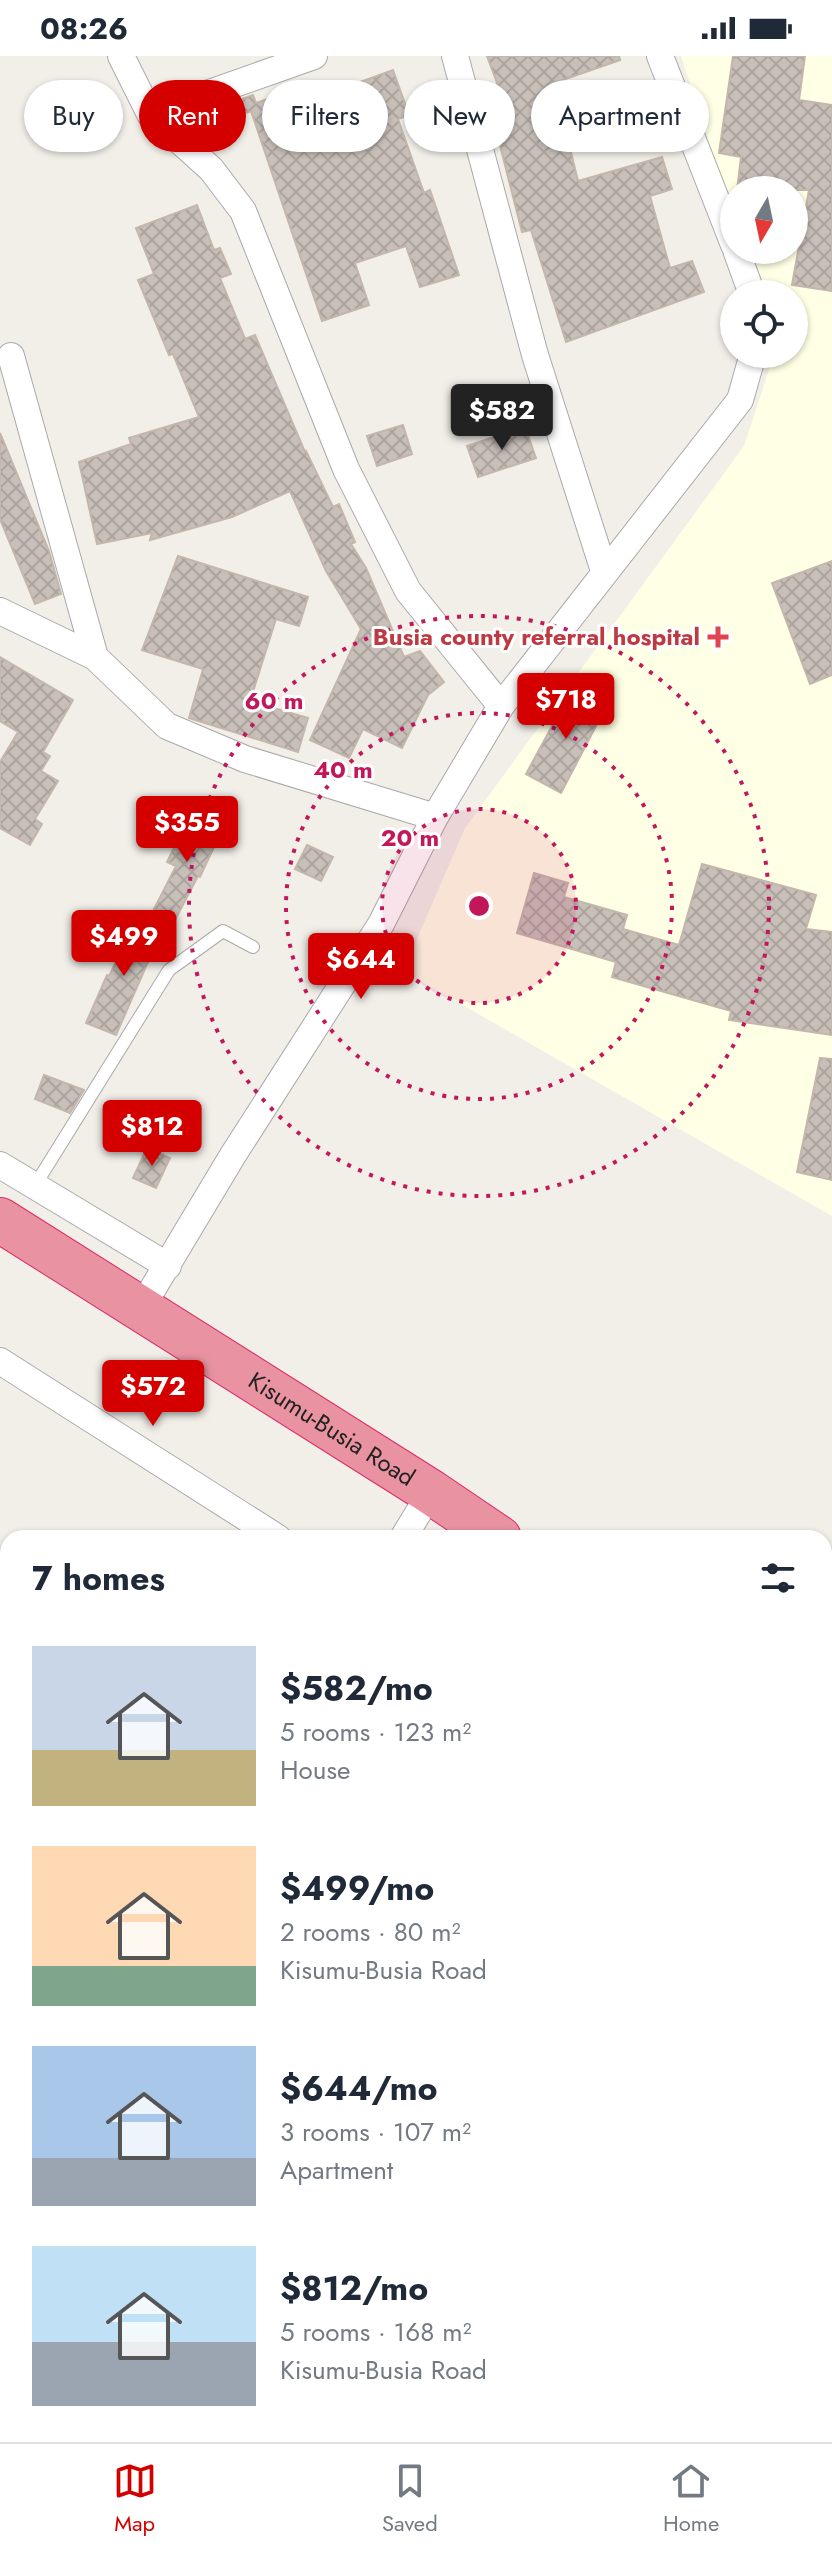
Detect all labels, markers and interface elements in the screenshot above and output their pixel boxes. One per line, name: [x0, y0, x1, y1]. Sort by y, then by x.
text: 08:26: [40, 7, 128, 50]
chip: Buy: [24, 80, 123, 152]
chip: Rent: [139, 80, 246, 152]
chip: Filters: [262, 80, 388, 152]
chip: New: [404, 80, 515, 152]
chip: Apartment: [531, 80, 709, 152]
north arrow: [720, 176, 808, 264]
map controls: [720, 176, 808, 368]
button: locate: [720, 280, 808, 368]
pin: $582: [455, 384, 549, 452]
text: $582: [469, 391, 535, 429]
place label: Busia county referral hospital: [373, 619, 700, 654]
marker: Busia county referral hospital: [707, 626, 729, 648]
pin: $718: [519, 673, 613, 741]
text: $718: [535, 680, 597, 718]
text: 60 m: [245, 683, 303, 718]
text: 40 m: [313, 752, 373, 787]
pin: $355: [140, 796, 234, 864]
text: $355: [154, 803, 220, 841]
text: 20 m: [381, 820, 439, 855]
centre of rings: [465, 892, 493, 920]
pin: $499: [77, 910, 171, 978]
text: $499: [89, 917, 159, 955]
pin: $644: [314, 933, 408, 1001]
text: $644: [326, 940, 396, 978]
pin: $812: [105, 1100, 199, 1168]
text: $812: [121, 1107, 183, 1145]
pin: $572: [106, 1360, 200, 1428]
street label: Kisumu-Busia Road: [242, 1363, 422, 1495]
text: $572: [120, 1367, 186, 1405]
text: 7 homes: [32, 1554, 165, 1603]
icon: filters: [756, 1556, 800, 1600]
text: $582/mo: [280, 1664, 433, 1713]
icon: home: [96, 1678, 192, 1774]
text: 5 rooms · 123 m²: [280, 1713, 471, 1751]
text: House: [280, 1751, 350, 1789]
text: $499/mo: [280, 1864, 434, 1913]
icon: home: [96, 1878, 192, 1974]
text: 2 rooms · 80 m²: [280, 1913, 461, 1951]
text: Kisumu-Busia Road: [280, 1951, 487, 1989]
text: $644/mo: [280, 2064, 438, 2113]
icon: home: [96, 2078, 192, 2174]
text: 3 rooms · 107 m²: [280, 2113, 471, 2151]
text: Apartment: [280, 2151, 393, 2189]
text: $812/mo: [280, 2264, 428, 2313]
icon: home: [96, 2278, 192, 2374]
text: 5 rooms · 168 m²: [280, 2313, 472, 2351]
text: Kisumu-Busia Road: [280, 2351, 487, 2389]
tab: Map: [113, 2459, 157, 2539]
tab: Saved: [382, 2459, 438, 2539]
tab: Home: [663, 2459, 719, 2539]

